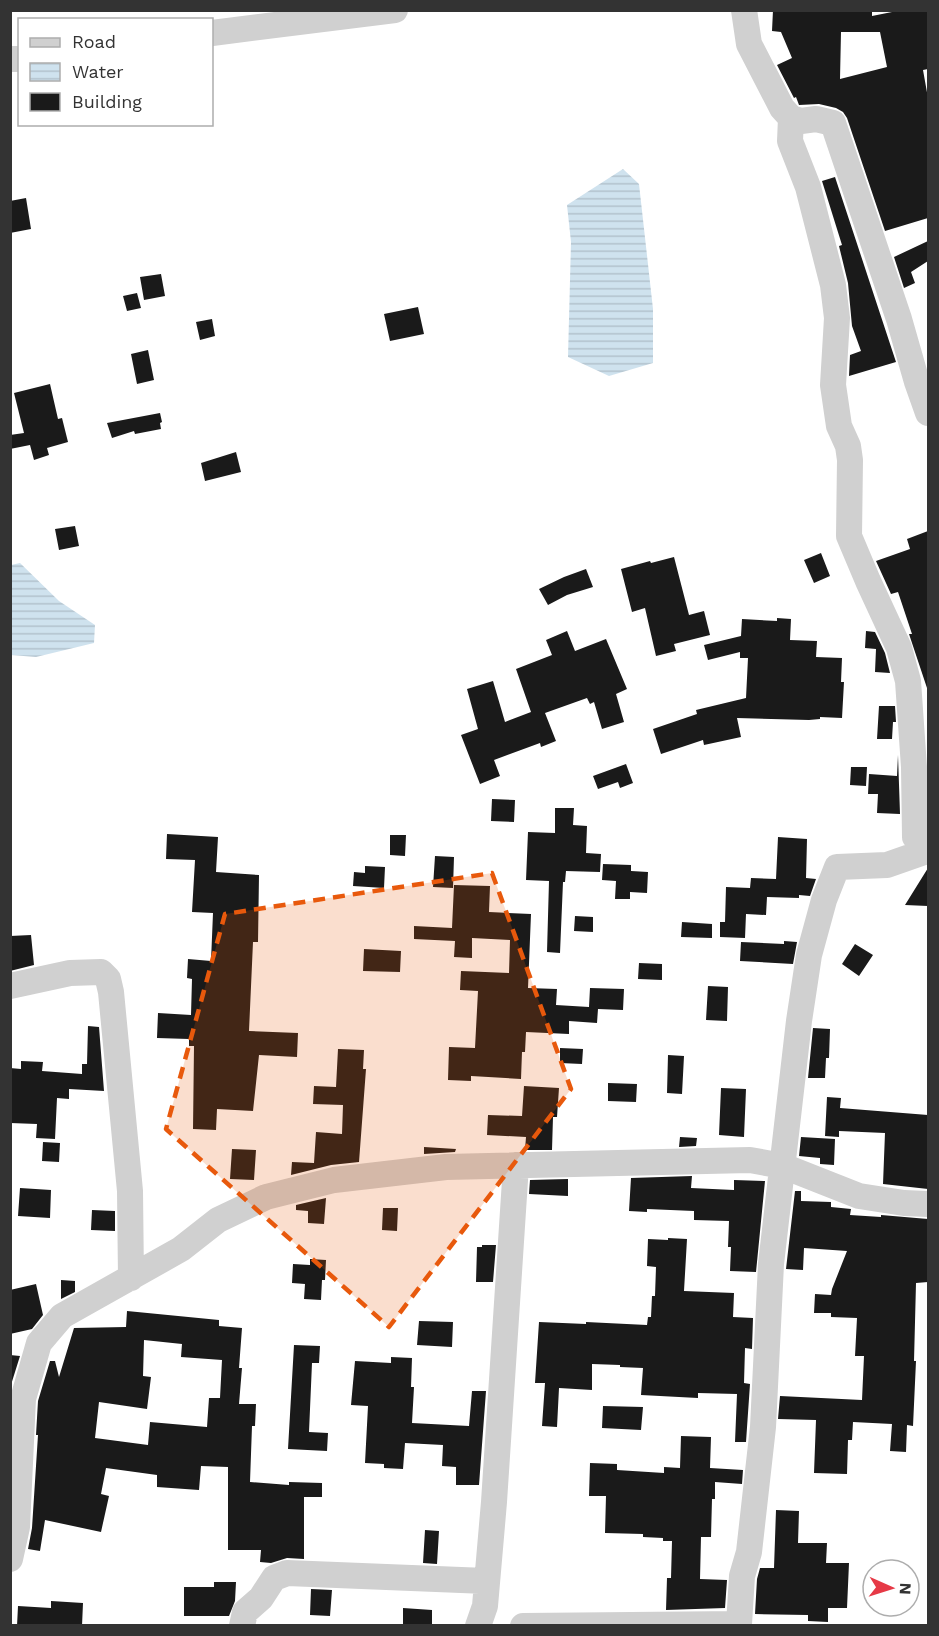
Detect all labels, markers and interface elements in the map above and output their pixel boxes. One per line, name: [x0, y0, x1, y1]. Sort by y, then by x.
legend: [18, 18, 213, 126]
text: Road: [72, 31, 116, 52]
text: Water: [72, 61, 124, 82]
text: Building: [72, 91, 142, 112]
north arrow: [861, 1558, 921, 1618]
text: N: [896, 1582, 915, 1595]

